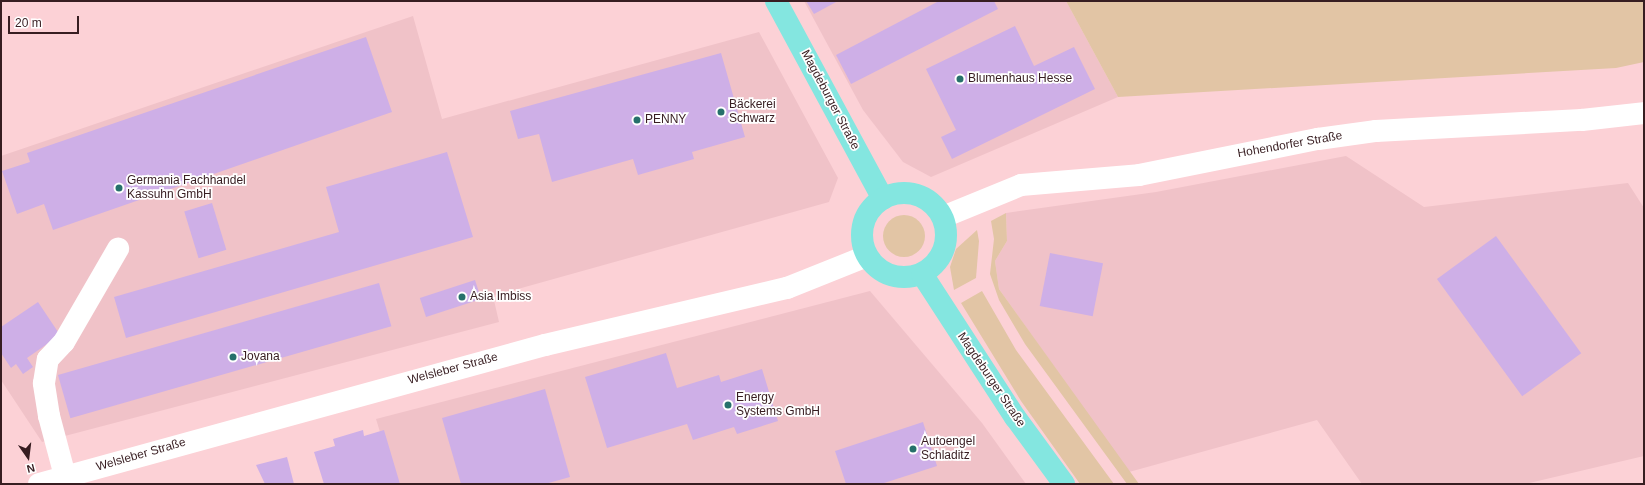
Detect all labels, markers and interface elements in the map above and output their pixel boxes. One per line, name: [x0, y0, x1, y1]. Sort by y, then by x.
scale bar: [10, 8, 81, 34]
text: 20 m: [15, 16, 42, 30]
street label: Magdeburger Straße: [798, 48, 862, 152]
place label: Blumenhaus Hesse: [968, 72, 1072, 86]
marker: Blumenhaus Hesse: [955, 74, 965, 84]
place label: Bäckerei Schwarz: [729, 98, 776, 126]
marker: Bäckerei Schwarz: [716, 107, 726, 117]
place label: PENNY: [645, 113, 686, 127]
marker: PENNY: [632, 115, 642, 125]
street label: Hohendorfer Straße: [1237, 129, 1343, 161]
place label: Germania Fachhandel Kassuhn GmbH: [127, 174, 246, 202]
marker: Germania Fachhandel Kassuhn GmbH: [114, 183, 124, 193]
place label: Asia Imbiss: [470, 290, 531, 304]
marker: Asia Imbiss: [457, 292, 467, 302]
street label: Magdeburger Straße: [954, 330, 1028, 430]
place label: Jovana: [241, 350, 280, 364]
street label: Welsleber Straße: [406, 350, 500, 388]
marker: Jovana: [228, 352, 238, 362]
place label: Energy Systems GmbH: [736, 391, 820, 419]
marker: Energy Systems GmbH: [723, 400, 733, 410]
street label: Welsleber Straße: [95, 435, 187, 475]
place label: Autoengel Schladitz: [921, 435, 975, 463]
north arrow: [8, 437, 48, 477]
marker: Autoengel Schladitz: [908, 444, 918, 454]
text: N: [26, 462, 36, 475]

